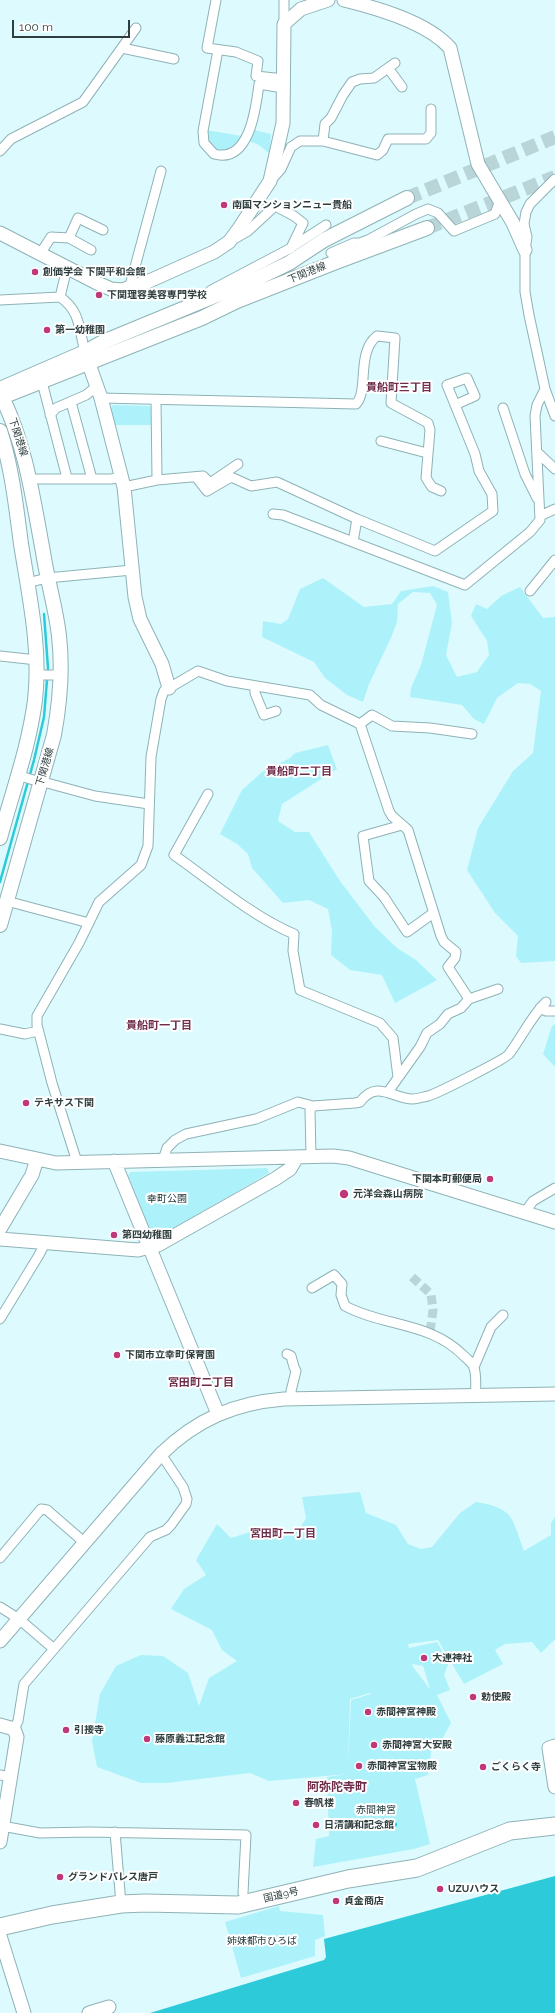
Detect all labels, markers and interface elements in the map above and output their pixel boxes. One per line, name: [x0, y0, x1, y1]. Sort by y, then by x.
scale bar: [14, 12, 132, 38]
text: 100 m: [19, 20, 53, 34]
place label: 南国マンションニュー貴船: [232, 199, 352, 211]
marker: 南国マンションニュー貴船: [219, 200, 229, 210]
street label: 下関港線: [286, 260, 328, 286]
place label: 創価学会 下関平和会館: [43, 266, 145, 278]
marker: 創価学会 下関平和会館: [30, 267, 40, 277]
place label: 下関理容美容専門学校: [107, 289, 207, 301]
marker: 下関理容美容専門学校: [94, 290, 104, 300]
place label: 第一幼稚園: [55, 324, 105, 336]
marker: 第一幼稚園: [42, 325, 52, 335]
district label: 貴船町三丁目: [366, 381, 432, 395]
street label: 下関港線: [6, 416, 30, 458]
street label: 下関港線: [34, 746, 56, 788]
district label: 貴船町二丁目: [266, 765, 332, 779]
district label: 貴船町一丁目: [126, 1019, 192, 1033]
place label: テキサス下関: [34, 1097, 94, 1109]
marker: テキサス下関: [21, 1098, 31, 1108]
place label: 下関本町郵便局: [412, 1173, 482, 1185]
marker: 下関本町郵便局: [485, 1174, 495, 1184]
marker: 元洋会森山病院: [338, 1188, 350, 1200]
place label: 元洋会森山病院: [353, 1188, 423, 1200]
park label: 幸町公園: [147, 1193, 187, 1205]
place label: 第四幼稚園: [122, 1229, 172, 1241]
marker: 第四幼稚園: [109, 1230, 119, 1240]
place label: 下関市立幸町保育園: [125, 1349, 215, 1361]
marker: 下関市立幸町保育園: [112, 1350, 122, 1360]
district label: 宮田町二丁目: [168, 1376, 234, 1390]
district label: 宮田町一丁目: [250, 1527, 316, 1541]
place label: 大連神社: [432, 1652, 472, 1664]
marker: 大連神社: [419, 1653, 429, 1663]
place label: 勅使殿: [481, 1691, 511, 1703]
marker: 勅使殿: [468, 1692, 478, 1702]
place label: 赤間神宮神殿: [376, 1706, 436, 1718]
marker: 赤間神宮神殿: [363, 1707, 373, 1717]
place label: 引接寺: [74, 1724, 104, 1736]
marker: 引接寺: [61, 1725, 71, 1735]
place label: 藤原義江記念館: [155, 1733, 225, 1745]
marker: 藤原義江記念館: [142, 1734, 152, 1744]
place label: 赤間神宮大安殿: [382, 1739, 452, 1751]
marker: 赤間神宮大安殿: [369, 1740, 379, 1750]
place label: 赤間神宮宝物殿: [367, 1760, 437, 1772]
marker: 赤間神宮宝物殿: [354, 1761, 364, 1771]
place label: ごくらく寺: [491, 1761, 541, 1773]
marker: ごくらく寺: [478, 1762, 488, 1772]
district label: 阿弥陀寺町: [307, 1780, 367, 1794]
place label: 春帆楼: [304, 1797, 334, 1809]
marker: 春帆楼: [291, 1798, 301, 1808]
park label: 赤間神宮: [356, 1804, 396, 1816]
place label: 日清講和記念館: [324, 1819, 394, 1831]
marker: 日清講和記念館: [311, 1820, 321, 1830]
place label: グランドパレス唐戸: [68, 1871, 158, 1883]
marker: グランドパレス唐戸: [55, 1872, 65, 1882]
place label: UZUハウス: [448, 1883, 499, 1895]
marker: UZUハウス: [435, 1884, 445, 1894]
street label: 国道9号: [262, 1885, 300, 1905]
place label: 貞金商店: [344, 1895, 384, 1907]
marker: 貞金商店: [331, 1896, 341, 1906]
park label: 姉妹都市ひろば: [227, 1935, 297, 1947]

